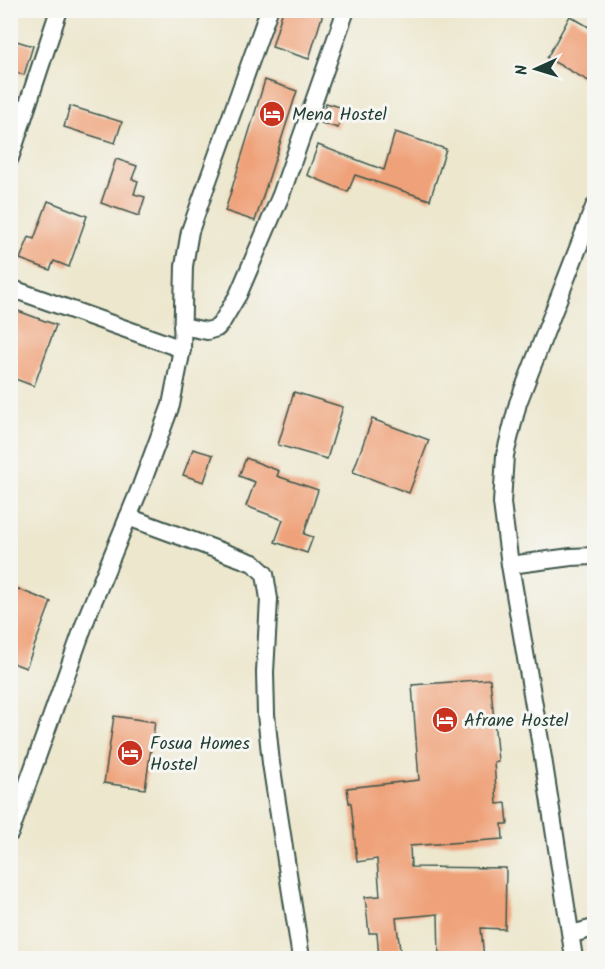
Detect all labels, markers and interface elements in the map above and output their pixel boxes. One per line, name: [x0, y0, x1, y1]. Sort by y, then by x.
north arrow: [506, 39, 566, 99]
text: N: [510, 64, 535, 76]
hotel icon: Mena Hostel: [257, 99, 287, 129]
place label: Mena Hostel: [292, 101, 388, 130]
hotel icon: Afrane Hostel: [430, 705, 460, 735]
place label: Afrane Hostel: [464, 707, 569, 736]
place label: Fosua Homes Hostel: [150, 730, 250, 780]
hotel icon: Fosua Homes Hostel: [115, 738, 145, 768]

